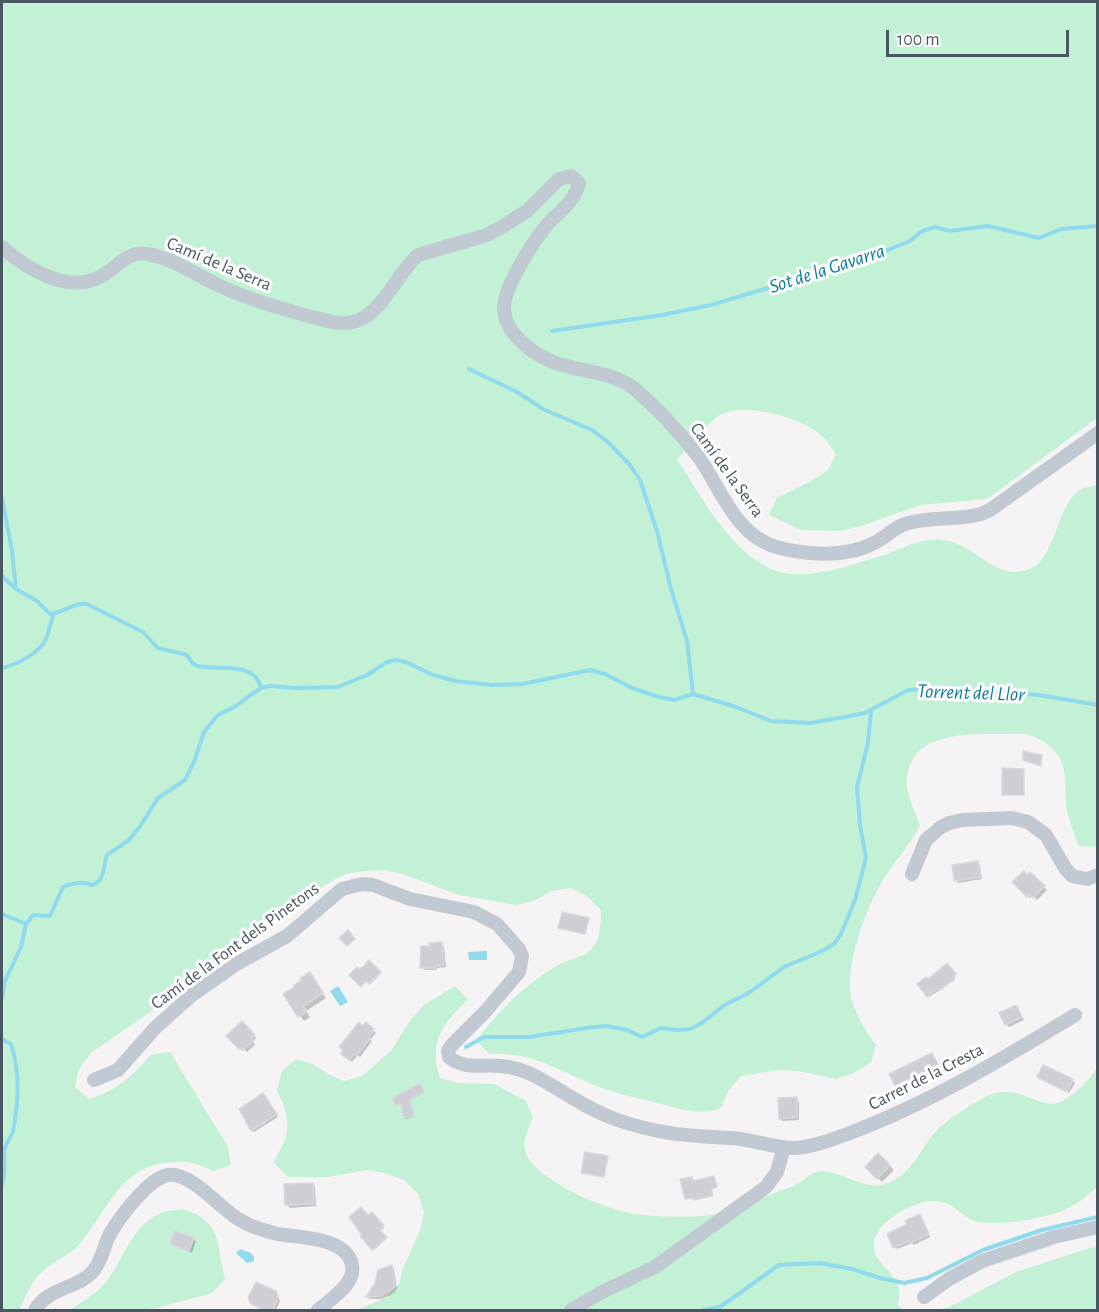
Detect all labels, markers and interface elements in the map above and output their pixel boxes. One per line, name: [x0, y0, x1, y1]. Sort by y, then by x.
scale bar: [889, 18, 1072, 56]
text: 100 m: [897, 31, 940, 49]
street label: Camí de la Serra: [163, 232, 275, 296]
water label: Sot de la Gavarra: [766, 239, 888, 299]
street label: Camí de la Serra: [685, 418, 769, 522]
water label: Torrent del Llor: [917, 679, 1025, 707]
street label: Camí de la Font dels Pinetons: [147, 878, 323, 1014]
street label: Carrer de la Cresta: [865, 1039, 987, 1115]

